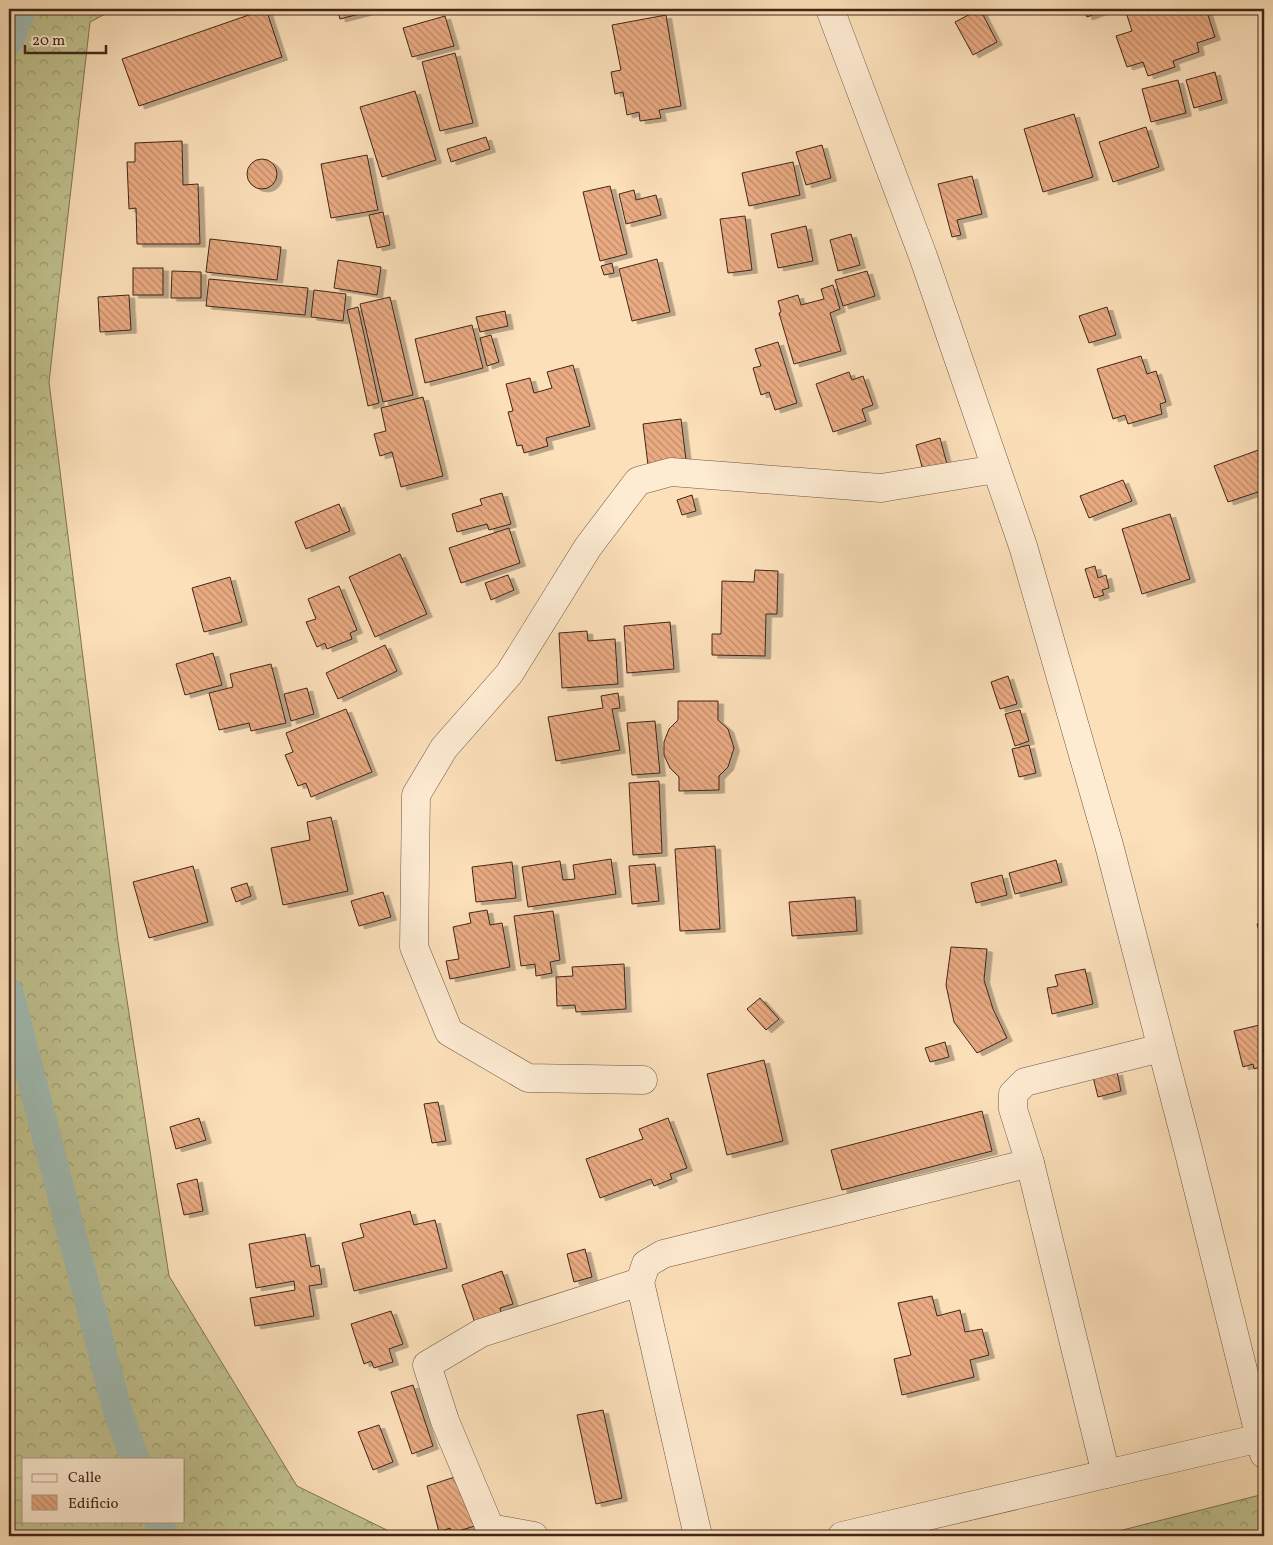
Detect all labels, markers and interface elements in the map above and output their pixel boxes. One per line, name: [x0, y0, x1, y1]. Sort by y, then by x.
scale bar: [25, 22, 106, 54]
text: 20 m: [32, 31, 65, 52]
legend: [22, 1458, 185, 1522]
text: Calle: [68, 1468, 101, 1489]
text: Edificio: [68, 1494, 119, 1515]

